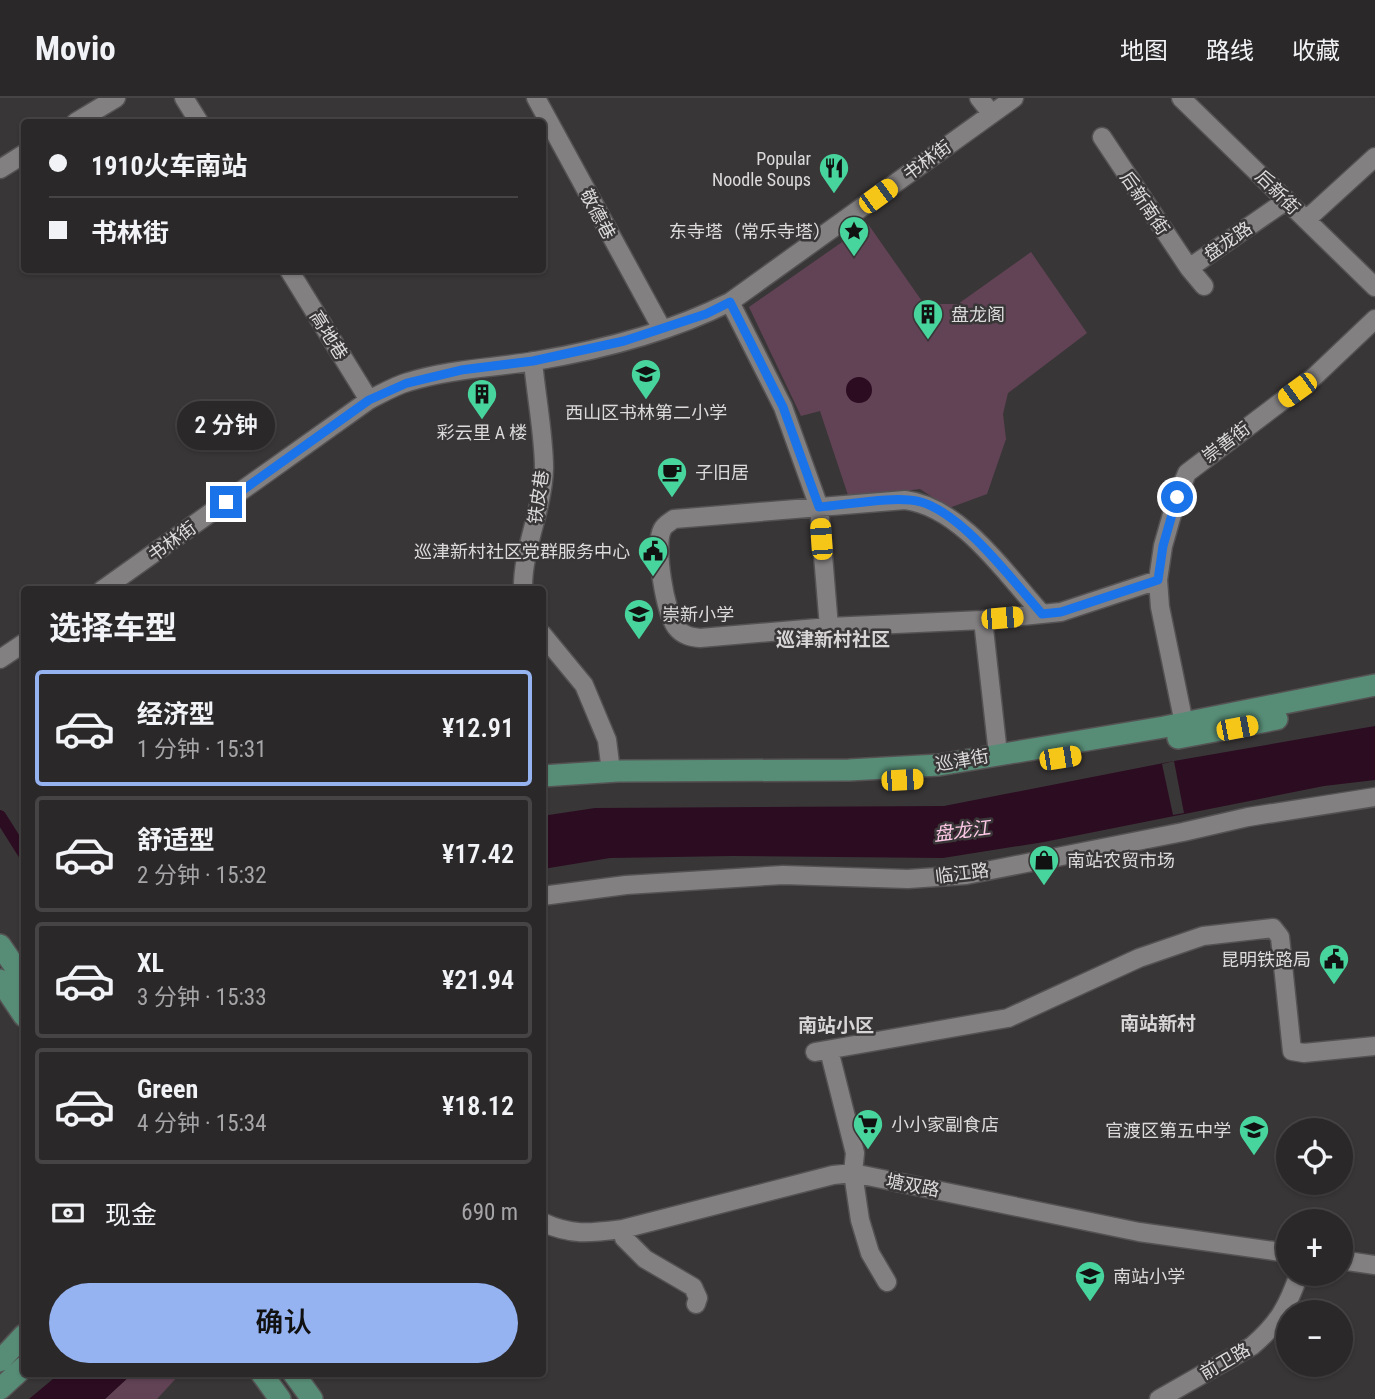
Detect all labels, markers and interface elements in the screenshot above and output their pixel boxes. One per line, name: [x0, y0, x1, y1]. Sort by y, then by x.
text: Movio: [35, 29, 116, 68]
text: 地图: [1120, 37, 1168, 65]
text: 路线: [1206, 37, 1254, 65]
text: 收藏: [1292, 37, 1340, 65]
street label: 书林街: [899, 136, 955, 184]
place label: Popular Noodle Soups: [712, 148, 812, 190]
text: 1910火车南站: [91, 151, 248, 181]
restaurant icon: Popular Noodle Soups: [817, 151, 851, 195]
street label: 后新街: [1251, 165, 1305, 219]
street label: 后新南街: [1116, 167, 1174, 239]
car: [855, 175, 902, 217]
street label: 敬德巷: [576, 185, 620, 243]
place icon: 东寺塔（常乐寺塔）: [837, 214, 871, 258]
street label: 盘龙路: [1200, 217, 1256, 265]
text: 书林街: [91, 218, 169, 248]
place label: 东寺塔（常乐寺塔）: [669, 221, 831, 242]
building icon: 盘龙阁: [911, 297, 945, 341]
place label: 盘龙阁: [951, 304, 1005, 325]
street label: 高地巷: [306, 307, 352, 363]
school or university icon: 西山区书林第二小学: [629, 357, 663, 401]
car: [1274, 369, 1321, 411]
building icon: 彩云里 A 楼: [465, 377, 499, 421]
callout: 2 分钟: [177, 400, 275, 450]
place label: 西山区书林第二小学: [565, 402, 727, 423]
text: 2 分钟: [195, 412, 257, 439]
street label: 崇善街: [1198, 417, 1254, 467]
place label: 彩云里 A 楼: [437, 422, 527, 443]
cafe icon: 子旧居: [655, 455, 689, 499]
place label: 子旧居: [695, 462, 749, 483]
street label: 铁皮巷: [524, 469, 552, 525]
route start: [1161, 481, 1193, 513]
route end: [210, 486, 242, 518]
street label: 书林街: [144, 517, 200, 565]
car: [810, 517, 833, 561]
public building icon: 巡津新村社区党群服务中心: [636, 534, 670, 578]
place label: 巡津新村社区党群服务中心: [414, 541, 630, 562]
school or university icon: 崇新小学: [622, 597, 656, 641]
place label: 崇新小学: [662, 604, 734, 625]
car: [981, 606, 1024, 630]
text: 选择车型: [49, 609, 177, 647]
district label: 巡津新村社区: [776, 628, 890, 651]
icon: car: [53, 697, 116, 760]
text: 经济型: [137, 699, 215, 729]
text: ¥12.91: [442, 713, 514, 743]
car: [1215, 714, 1260, 742]
text: 1 分钟 · 15:31: [137, 736, 267, 763]
car: [1038, 744, 1083, 772]
street label: 巡津街: [934, 745, 990, 775]
car: [881, 768, 924, 792]
water label: 盘龙江: [932, 816, 994, 846]
icon: car: [53, 823, 116, 886]
text: 舒适型: [137, 825, 215, 855]
text: ¥17.42: [442, 839, 514, 869]
shop icon: 南站农贸市场: [1027, 843, 1061, 887]
place label: 南站农贸市场: [1067, 850, 1175, 871]
street label: 临江路: [934, 859, 990, 887]
text: 2 分钟 · 15:32: [137, 862, 267, 889]
public building icon: 昆明铁路局: [1317, 942, 1351, 986]
text: XL: [137, 948, 164, 978]
icon: car: [53, 949, 116, 1012]
place label: 昆明铁路局: [1221, 949, 1311, 970]
text: ¥21.94: [442, 965, 514, 995]
text: 3 分钟 · 15:33: [137, 984, 267, 1011]
district label: 南站新村: [1120, 1012, 1196, 1035]
district label: 南站小区: [798, 1014, 874, 1037]
text: Green: [137, 1074, 198, 1104]
icon: car: [53, 1075, 116, 1138]
text: ¥18.12: [442, 1091, 514, 1121]
supermarket icon: 小小家副食店: [851, 1107, 885, 1151]
text: 4 分钟 · 15:34: [137, 1110, 267, 1137]
school or university icon: 官渡区第五中学: [1237, 1113, 1271, 1157]
place label: 小小家副食店: [891, 1114, 999, 1135]
map controls: [1276, 1118, 1353, 1377]
button: locate: [1276, 1118, 1353, 1195]
place label: 官渡区第五中学: [1105, 1120, 1231, 1141]
street label: 塘双路: [884, 1170, 942, 1200]
icon: cash: [49, 1194, 87, 1232]
text: 690 m: [461, 1199, 518, 1226]
text: 现金: [105, 1200, 157, 1230]
button: +: [1276, 1209, 1353, 1286]
school or university icon: 南站小学: [1073, 1259, 1107, 1303]
place label: 南站小学: [1113, 1266, 1185, 1287]
button: 确认: [49, 1283, 518, 1363]
button: −: [1276, 1300, 1353, 1377]
street label: 前卫路: [1196, 1338, 1254, 1384]

